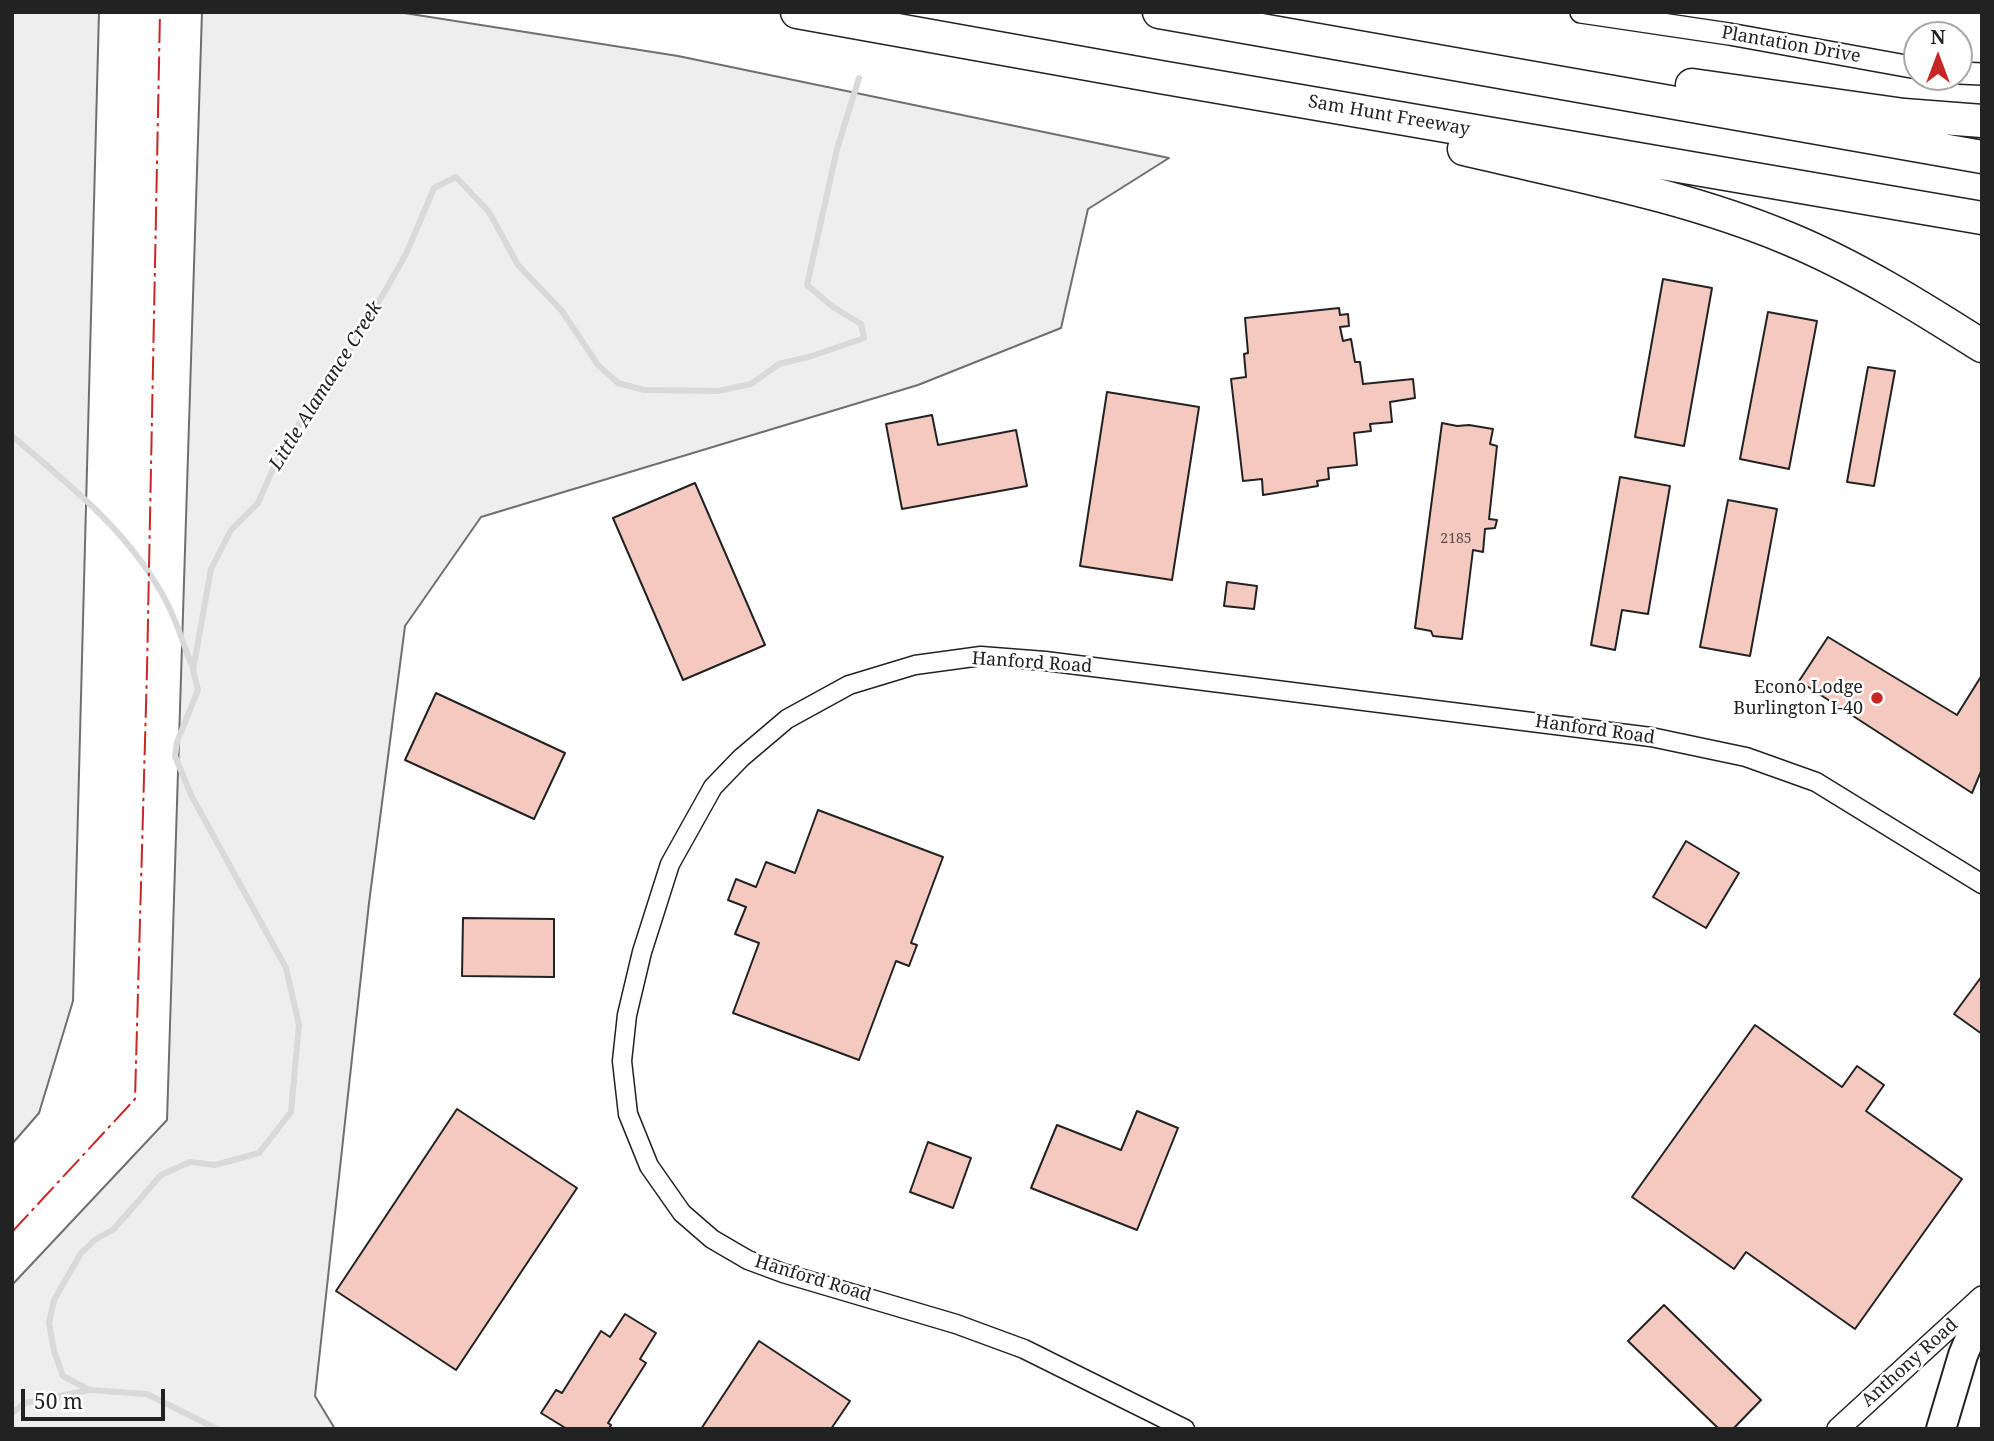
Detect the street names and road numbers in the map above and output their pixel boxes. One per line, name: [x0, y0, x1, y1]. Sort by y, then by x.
street label: Plantation Drive: [1720, 22, 1862, 68]
street label: Sam Hunt Freeway: [1306, 91, 1472, 141]
street label: Hanford Road: [971, 648, 1093, 678]
street label: Hanford Road: [1534, 711, 1656, 749]
street label: Hanford Road: [752, 1251, 874, 1307]
street label: Anthony Road: [1857, 1314, 1963, 1412]

